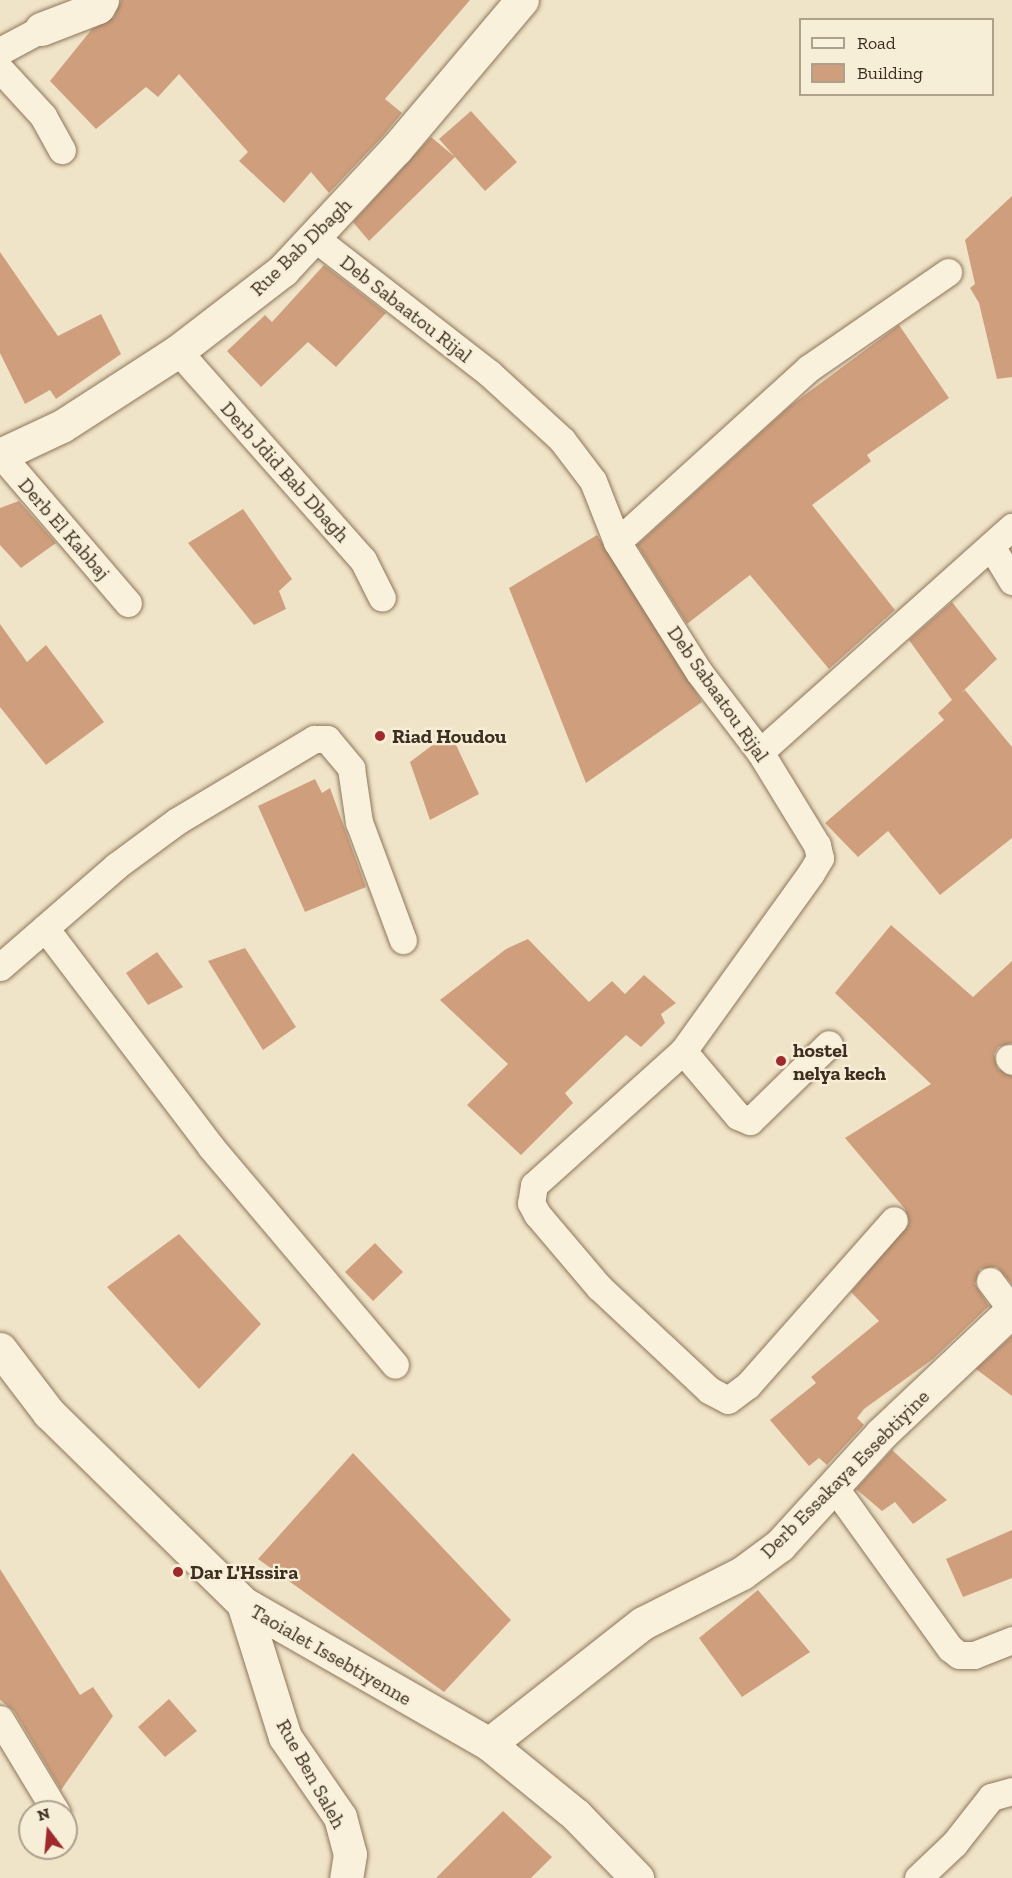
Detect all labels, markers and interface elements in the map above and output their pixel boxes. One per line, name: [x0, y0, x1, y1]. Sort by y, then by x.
legend: [799, 18, 994, 96]
text: Road: [857, 32, 896, 54]
text: Building: [857, 62, 923, 84]
street label: Rue Bab Dbagh: [246, 193, 356, 301]
street label: Deb Sabaatou Rijal: [335, 250, 477, 368]
street label: Derb Jdid Bab Dbagh: [215, 397, 355, 547]
street label: Derb El Kabbaj: [13, 473, 115, 585]
street label: Deb Sabaatou Rijal: [662, 621, 774, 767]
place label: Riad Houdou: [392, 724, 507, 748]
marker: Riad Houdou: [373, 729, 387, 743]
place label: hostel nelya kech: [793, 1038, 886, 1085]
marker: hostel nelya kech: [774, 1054, 788, 1068]
street label: Derb Essakaya Essebtiyine: [756, 1385, 934, 1563]
place label: Dar L'Hssira: [190, 1560, 299, 1584]
marker: Dar L'Hssira: [171, 1565, 185, 1579]
street label: Taoialet Issebtiyenne: [246, 1599, 416, 1711]
street label: Rue Ben Saleh: [271, 1715, 351, 1833]
north arrow: [18, 1800, 78, 1860]
text: N: [35, 1803, 52, 1825]

